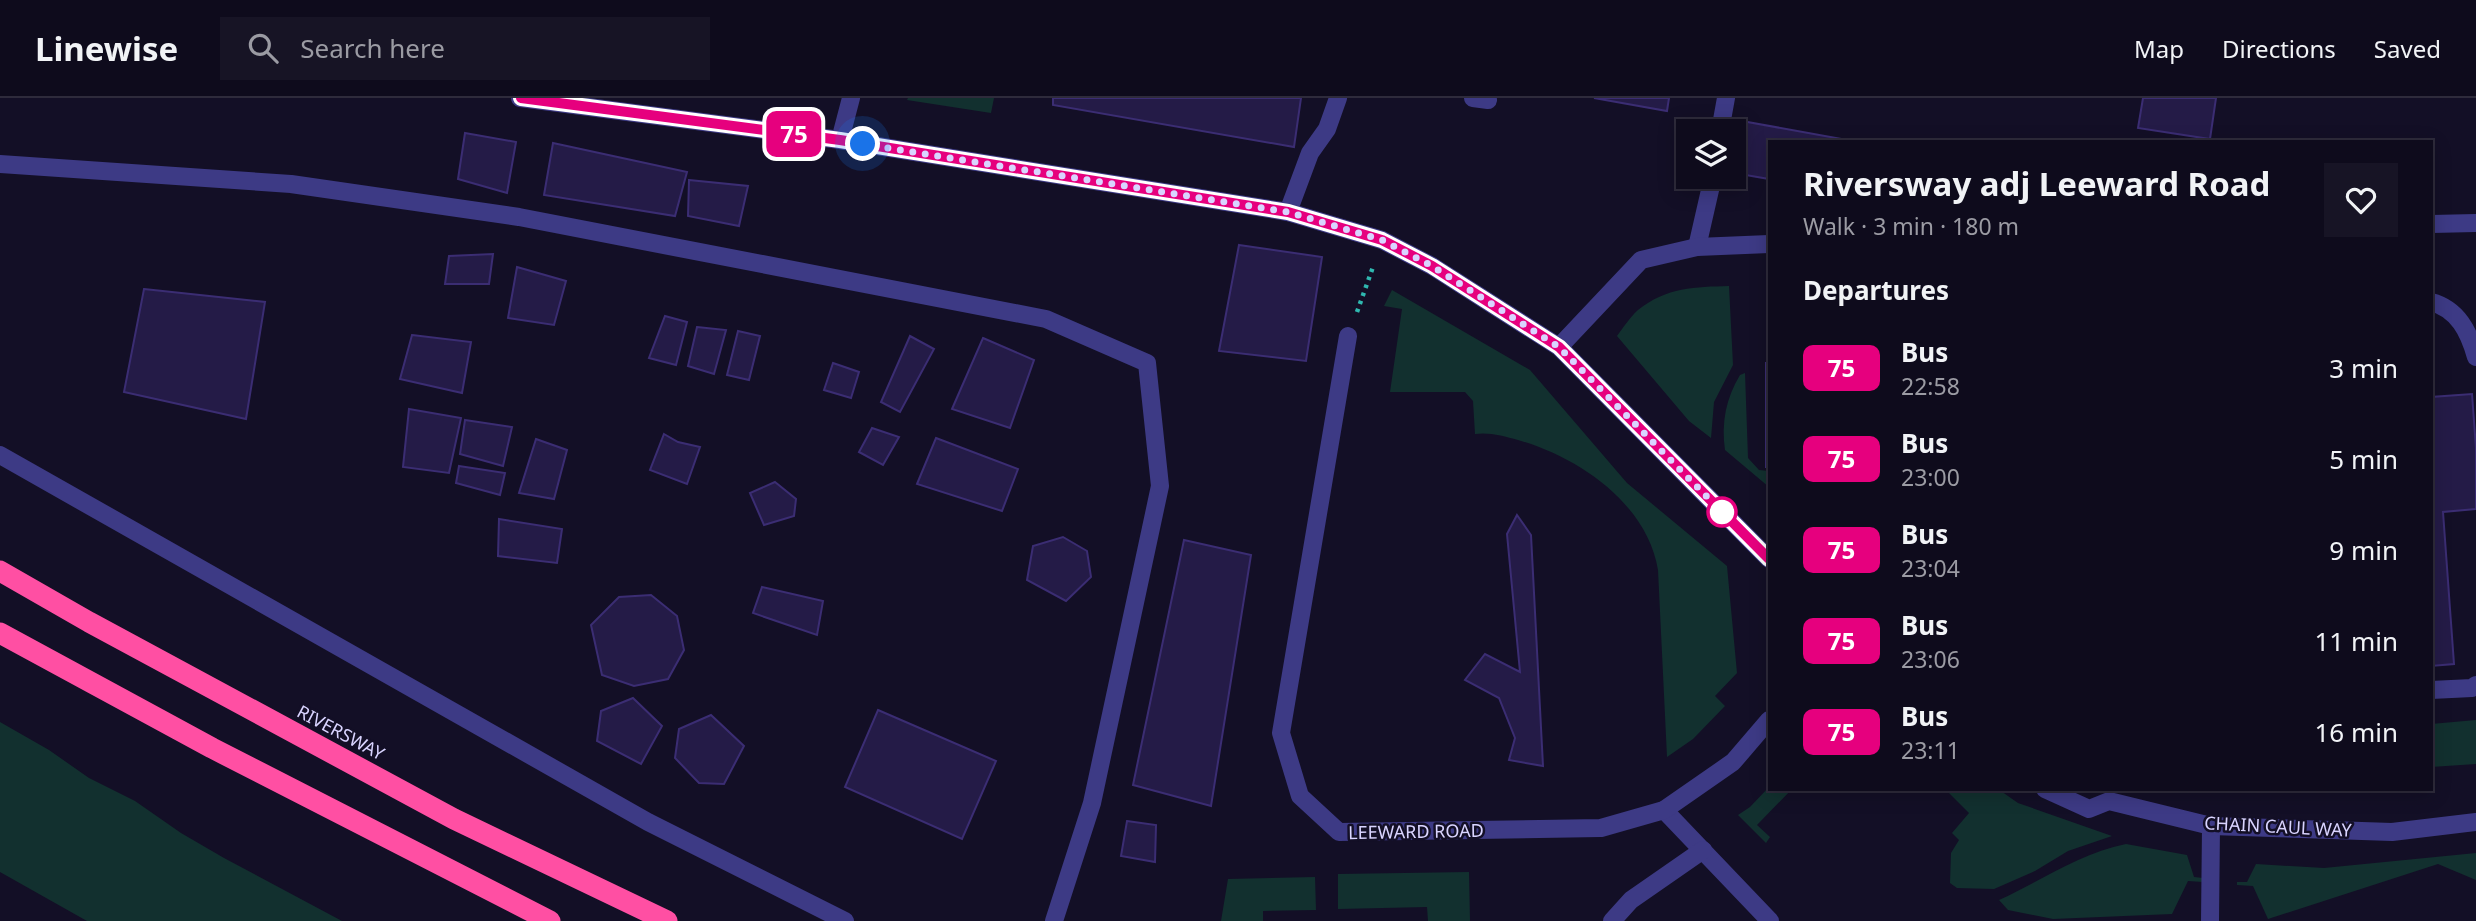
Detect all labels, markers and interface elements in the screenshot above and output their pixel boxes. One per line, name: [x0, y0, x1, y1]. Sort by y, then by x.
search box: [220, 17, 710, 80]
text: Linewise: [35, 26, 178, 71]
icon: search: [244, 29, 282, 67]
text: Search here: [300, 30, 445, 66]
text: Map: [2134, 32, 2184, 65]
text: Directions: [2222, 32, 2336, 65]
text: Saved: [2374, 32, 2441, 65]
line badge: 75: [762, 111, 826, 157]
text: 75: [780, 117, 808, 150]
map controls: [1676, 119, 1746, 189]
button: layers: [1676, 119, 1746, 189]
your location: [845, 126, 880, 161]
text: Riversway adj Leeward Road: [1803, 161, 2270, 206]
button: heart: [2324, 163, 2398, 237]
text: Walk · 3 min · 180 m: [1803, 210, 2019, 242]
text: Departures: [1803, 272, 1949, 308]
text: Bus: [1901, 334, 1948, 370]
text: 3 min: [2329, 350, 2398, 386]
text: 75: [1828, 351, 1855, 384]
text: 22:58: [1901, 370, 1960, 402]
text: Bus: [1901, 425, 1948, 461]
text: 5 min: [2329, 441, 2398, 477]
text: 75: [1828, 442, 1855, 475]
text: 23:00: [1901, 461, 1960, 493]
unlabelled marker: [1707, 497, 1737, 527]
text: Bus: [1901, 516, 1948, 552]
text: 9 min: [2329, 532, 2398, 568]
text: 75: [1828, 533, 1855, 566]
text: 23:04: [1901, 552, 1960, 584]
text: Bus: [1901, 607, 1948, 643]
text: 11 min: [2314, 623, 2398, 659]
text: 75: [1828, 624, 1855, 657]
text: 23:06: [1901, 643, 1960, 675]
text: Bus: [1901, 698, 1948, 734]
street label: RIVERSWAY: [293, 699, 390, 765]
text: 16 min: [2314, 714, 2398, 750]
text: 75: [1828, 715, 1855, 748]
text: 23:11: [1901, 734, 1960, 766]
street label: CHAIN CAUL WAY: [2204, 810, 2353, 842]
street label: LEEWARD ROAD: [1348, 818, 1484, 844]

